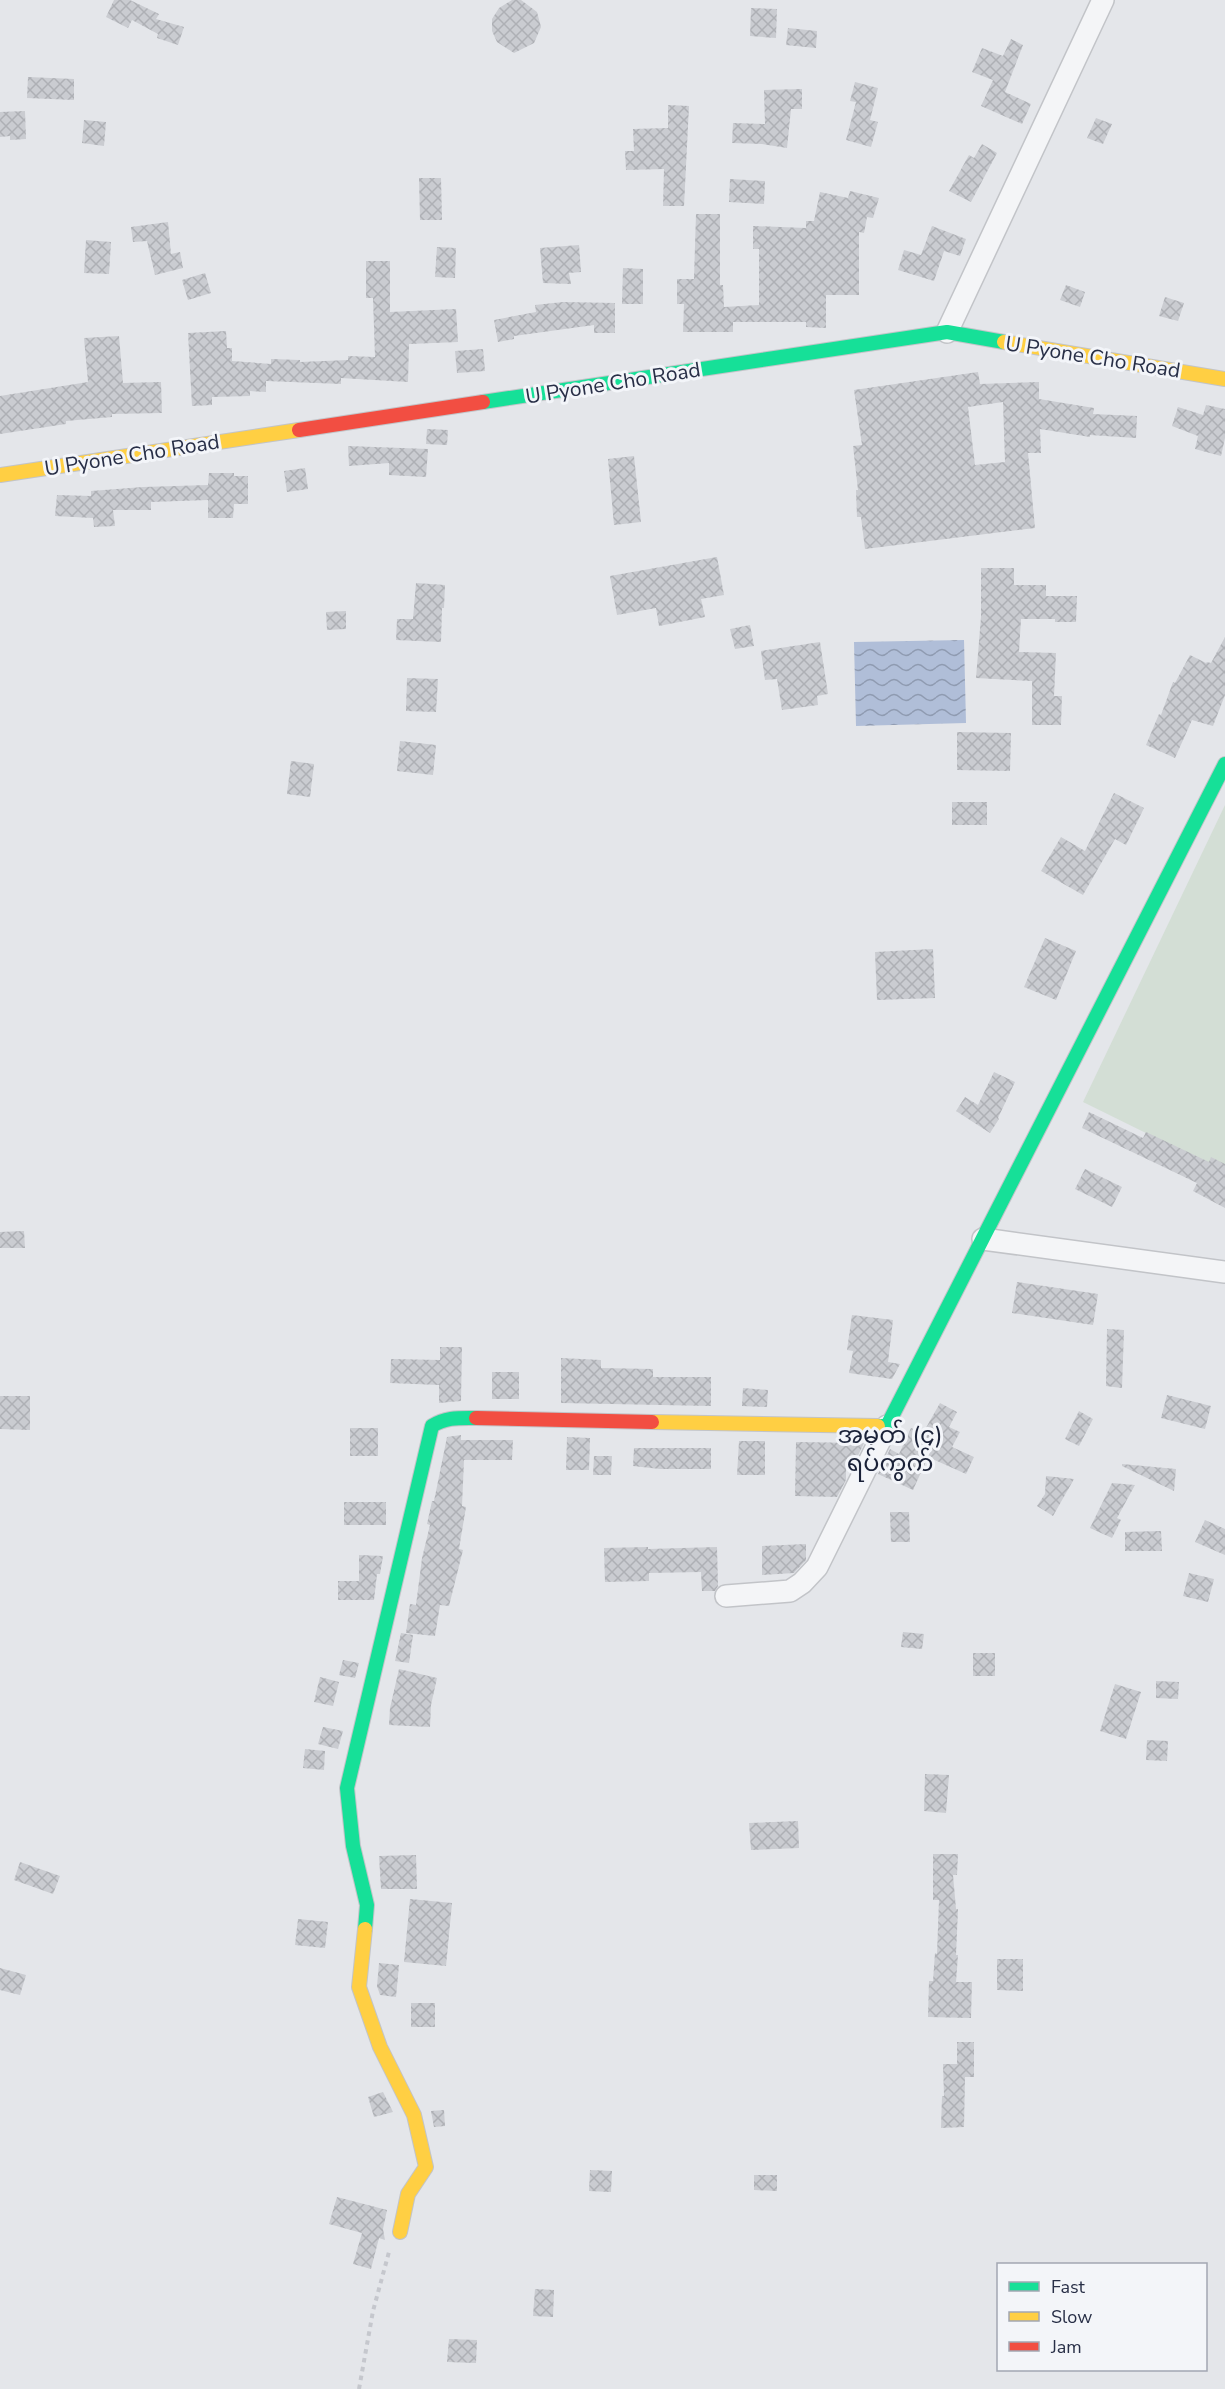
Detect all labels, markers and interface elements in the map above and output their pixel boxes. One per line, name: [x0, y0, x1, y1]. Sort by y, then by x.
street label: U Pyone Cho Road: [1004, 329, 1182, 385]
street label: U Pyone Cho Road: [524, 355, 702, 411]
street label: U Pyone Cho Road: [43, 427, 221, 483]
district label: အမှတ် (၄) ရပ်ကွက်: [837, 1419, 943, 1482]
legend: [997, 2263, 1207, 2371]
text: Fast: [1051, 2275, 1086, 2299]
text: Slow: [1051, 2305, 1092, 2329]
text: Jam: [1050, 2335, 1082, 2359]

